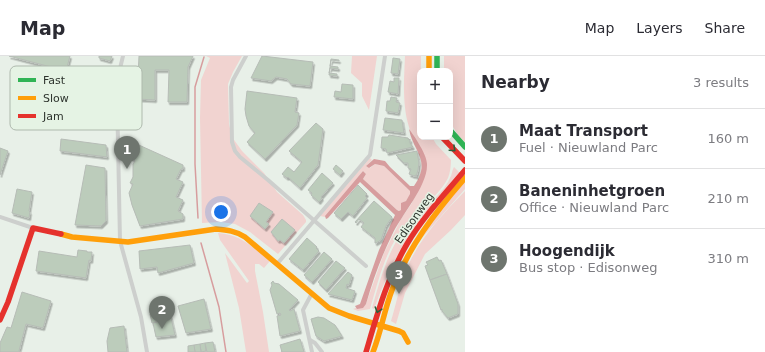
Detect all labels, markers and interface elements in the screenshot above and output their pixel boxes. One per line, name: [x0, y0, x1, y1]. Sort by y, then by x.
text: Map: [20, 17, 65, 39]
text: Map: [585, 20, 614, 36]
text: Layers: [636, 20, 683, 36]
text: Share: [705, 20, 745, 36]
legend: [10, 66, 142, 130]
map controls: [417, 68, 453, 140]
button: +: [417, 68, 453, 104]
text: Nearby: [481, 72, 550, 92]
text: Fast: [43, 74, 66, 87]
text: 3 results: [693, 75, 749, 90]
text: Slow: [43, 92, 69, 105]
button: −: [417, 104, 453, 140]
text: Jam: [42, 110, 64, 123]
text: Maat Transport: [519, 122, 648, 140]
text: 1: [489, 131, 499, 146]
text: 160 m: [707, 131, 749, 146]
pin: 1: [114, 136, 140, 169]
text: Fuel · Nieuwland Parc: [519, 140, 658, 155]
one-way arrow: [448, 144, 456, 152]
text: Baneninhetgroen: [519, 182, 665, 200]
street label: Edisonweg: [392, 190, 437, 246]
text: 2: [489, 191, 499, 206]
text: 210 m: [707, 191, 749, 206]
text: Office · Nieuwland Parc: [519, 200, 669, 215]
your location: [211, 202, 231, 222]
text: Hoogendijk: [519, 242, 615, 260]
text: 3: [489, 251, 499, 266]
text: 310 m: [707, 251, 749, 266]
text: Bus stop · Edisonweg: [519, 260, 657, 275]
pin: 3: [386, 261, 412, 294]
pin: 2: [149, 296, 175, 329]
one-way arrow: [374, 307, 383, 314]

